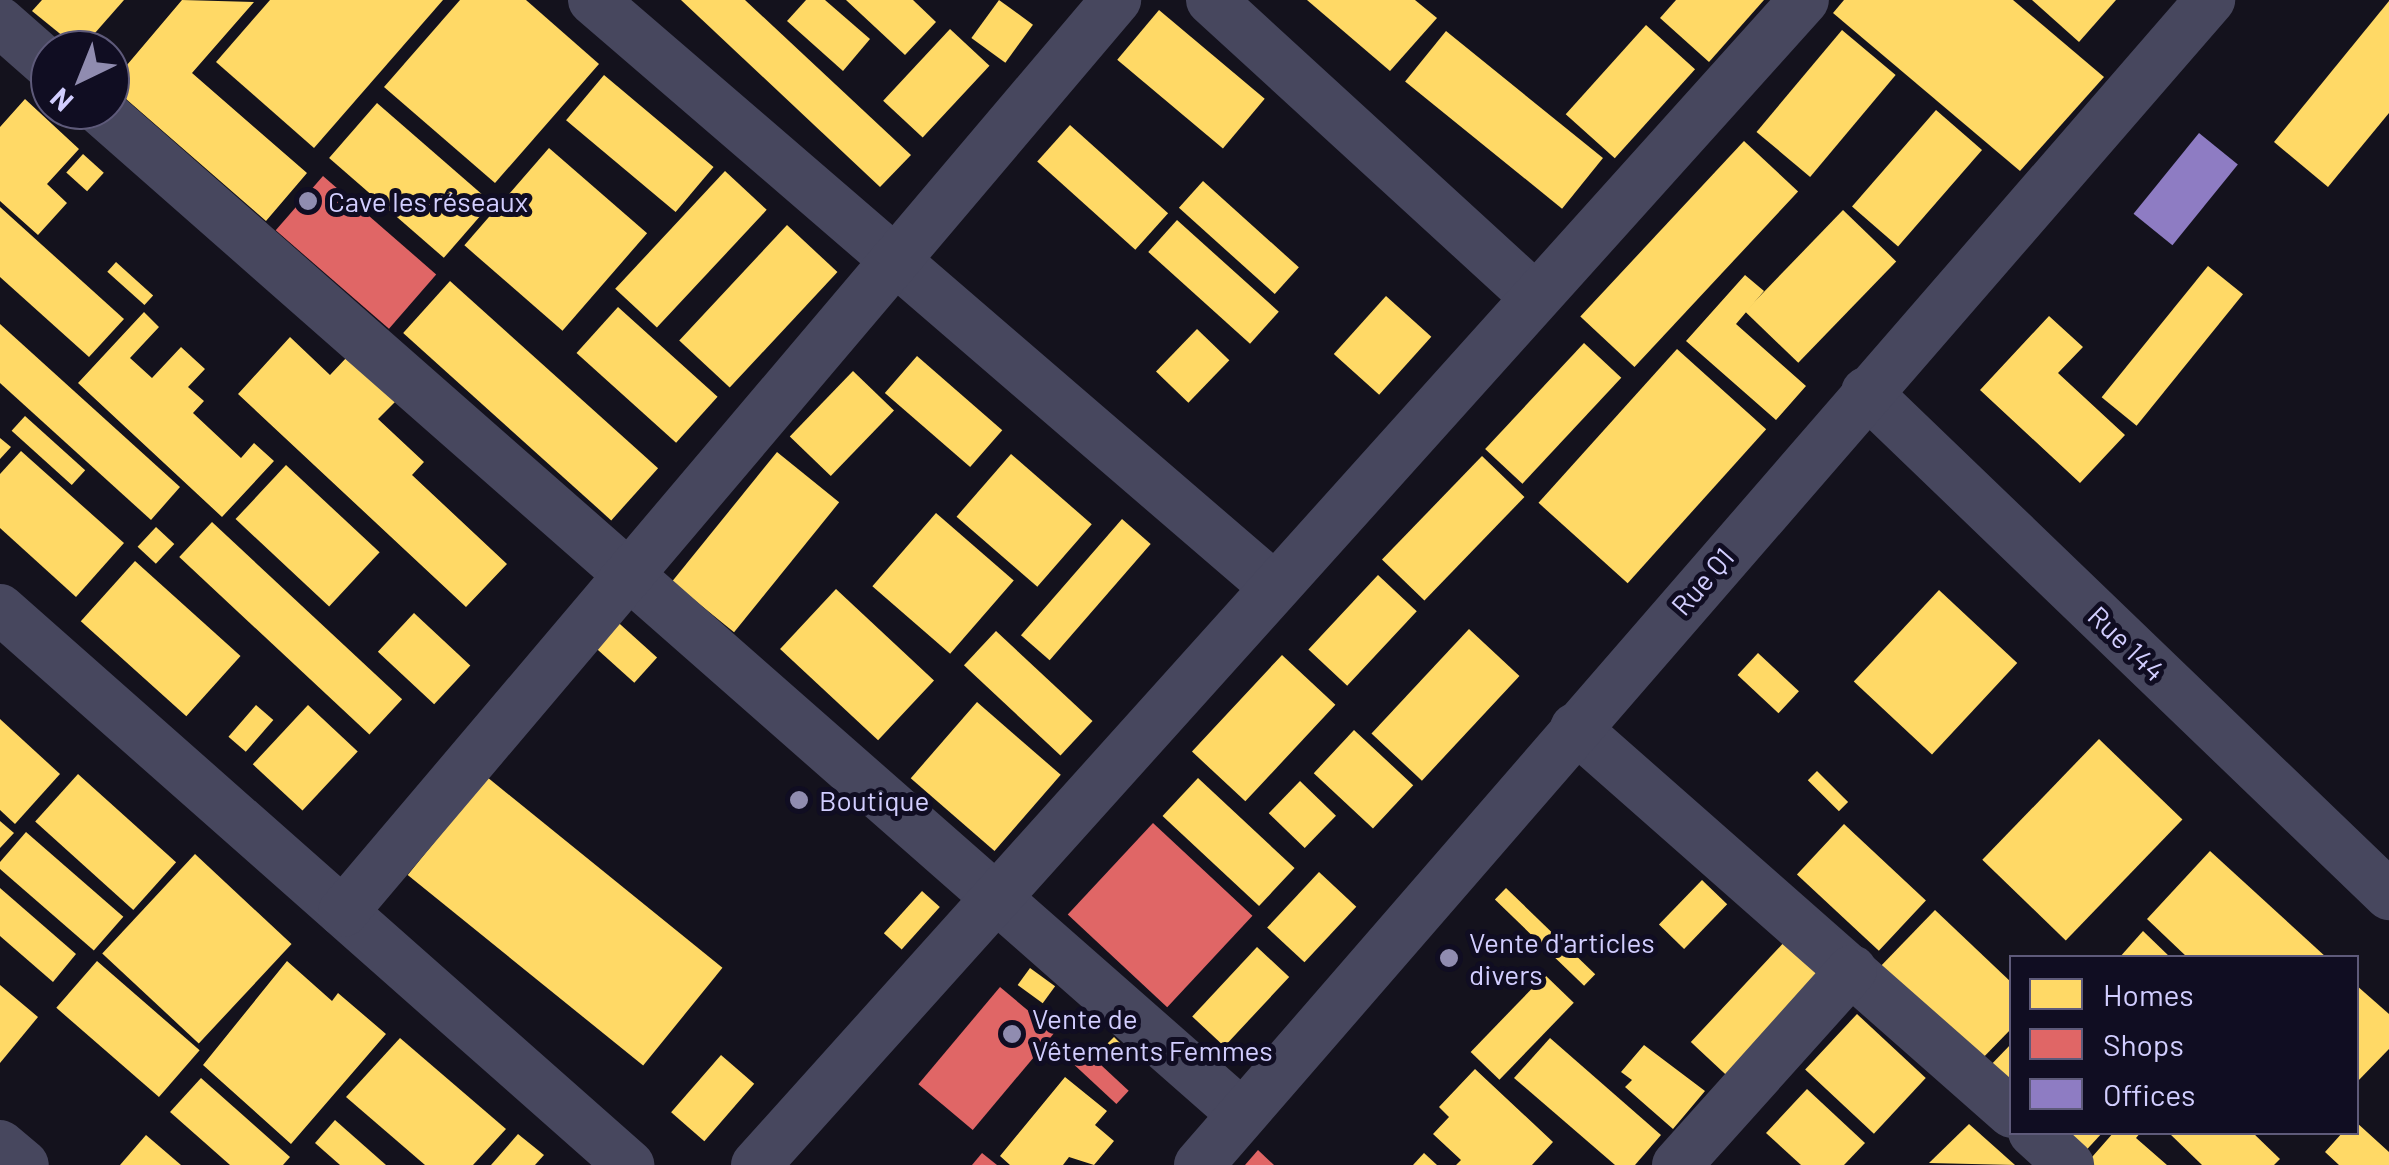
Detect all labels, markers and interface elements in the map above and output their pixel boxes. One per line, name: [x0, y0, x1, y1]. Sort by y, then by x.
north arrow: [30, 30, 130, 130]
text: N: [42, 82, 79, 119]
place label: Cave les réseaux: [328, 184, 528, 218]
marker: Cave les réseaux: [297, 190, 319, 212]
street label: Rue Q1: [1664, 540, 1740, 622]
street label: Rue 144: [2082, 599, 2172, 687]
place label: Boutique: [819, 783, 930, 817]
marker: Boutique: [788, 789, 810, 811]
place label: Vente d'articles divers: [1469, 925, 1655, 991]
marker: Vente d'articles divers: [1438, 947, 1460, 969]
legend: [2009, 955, 2359, 1135]
text: Homes: [2103, 976, 2194, 1012]
place label: Vente de Vêtements Femmes: [1032, 1001, 1273, 1067]
marker: Vente de Vêtements Femmes: [1001, 1023, 1023, 1045]
text: Shops: [2103, 1026, 2184, 1062]
text: Offices: [2103, 1076, 2196, 1112]

